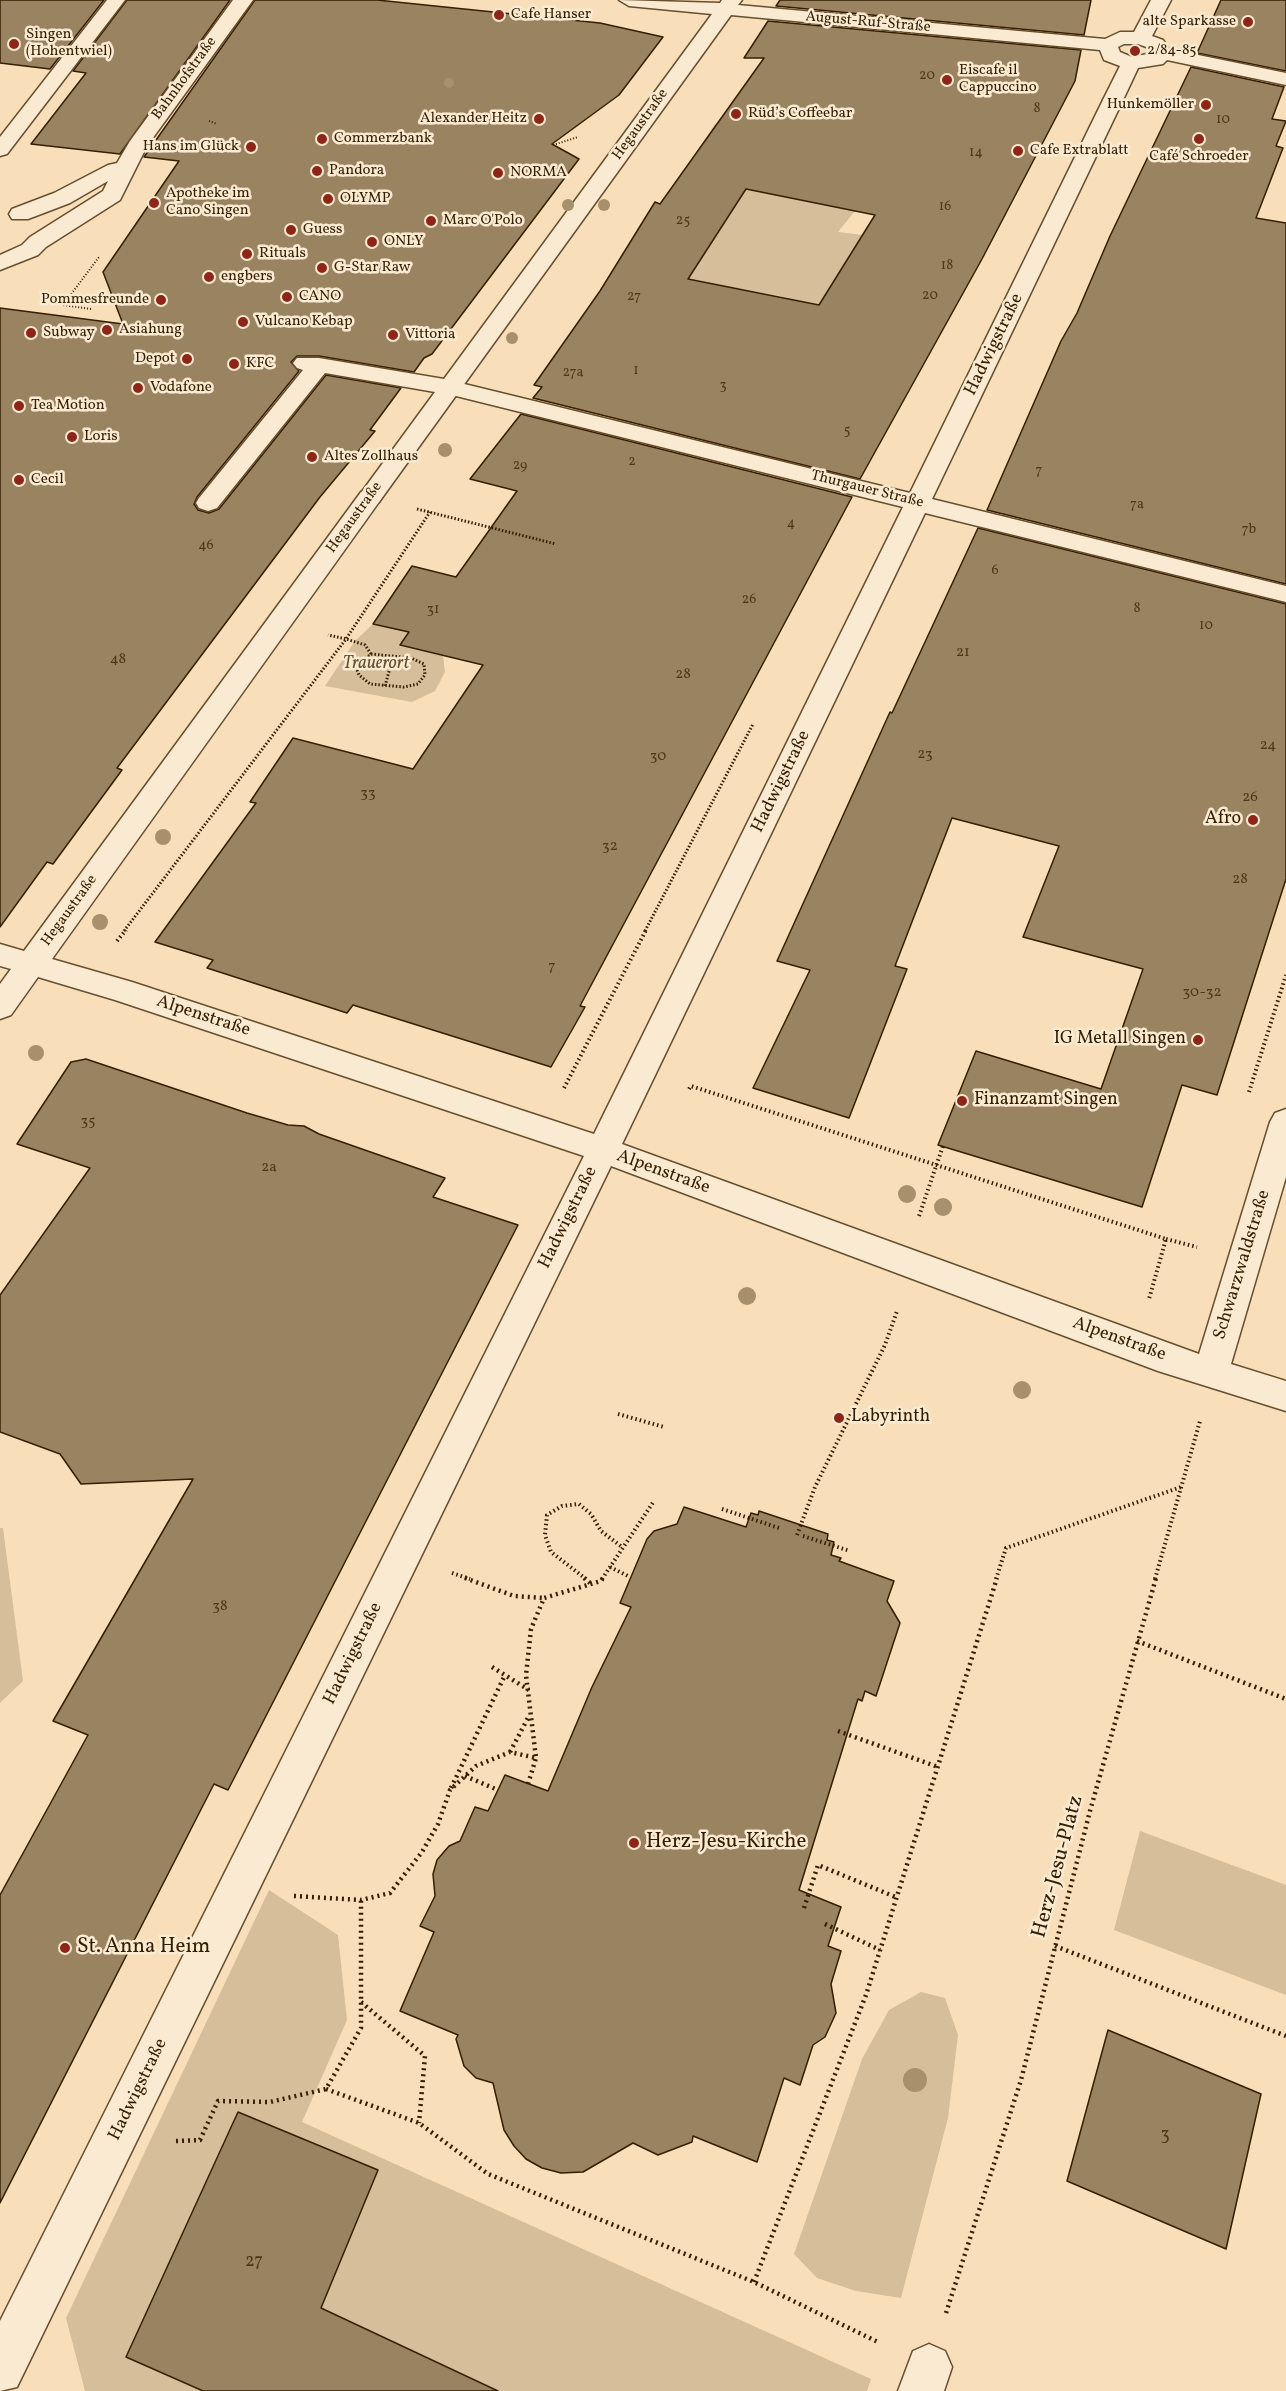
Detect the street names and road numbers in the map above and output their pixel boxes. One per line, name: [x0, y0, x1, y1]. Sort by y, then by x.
street label: August-Ruf-Straße: [805, 9, 931, 37]
street label: Bahnhofstraße: [149, 34, 221, 124]
street label: Hegaustraße: [609, 86, 673, 164]
street label: Hadwigstraße: [961, 290, 1029, 400]
street label: Thurgauer Straße: [809, 467, 925, 513]
street label: Hegaustraße: [323, 479, 387, 557]
street label: Hadwigstraße: [748, 727, 816, 837]
street label: Hegaustraße: [38, 872, 102, 950]
street label: Alpenstraße: [153, 992, 253, 1042]
street label: Alpenstraße: [614, 1146, 712, 1200]
street label: Hadwigstraße: [535, 1163, 603, 1273]
street label: Schwarzwaldstraße: [1210, 1188, 1276, 1342]
street label: Alpenstraße: [1070, 1313, 1168, 1367]
street label: Hadwigstraße: [320, 1599, 388, 1709]
street label: Herz-Jesu-Platz: [1028, 1793, 1090, 1941]
street label: Hadwigstraße: [105, 2035, 173, 2145]

